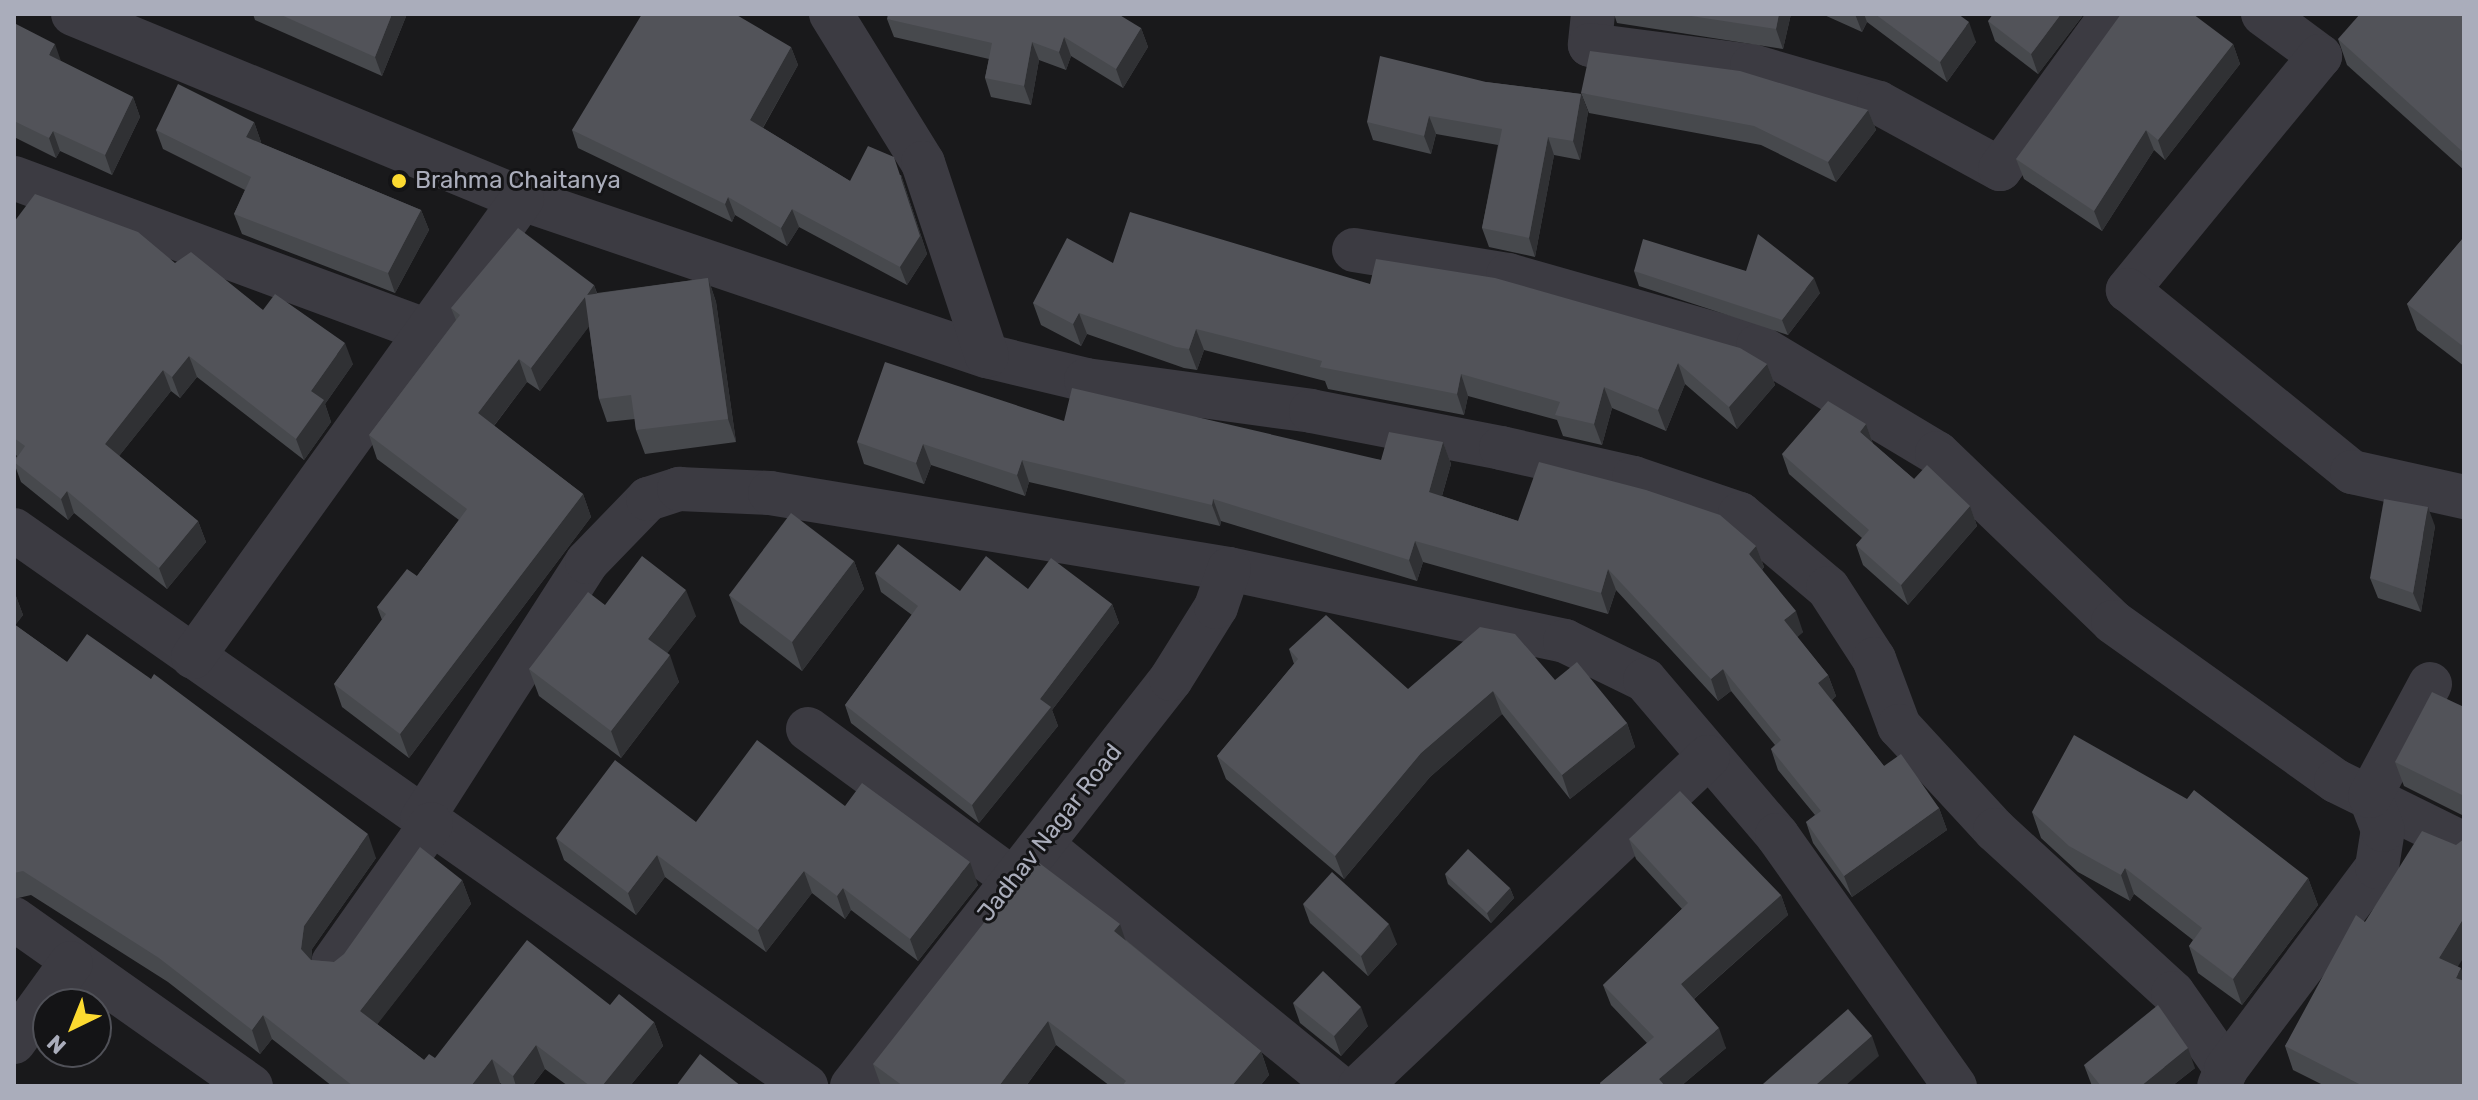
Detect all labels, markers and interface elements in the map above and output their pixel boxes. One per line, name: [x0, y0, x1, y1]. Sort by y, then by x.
place label: Brahma Chaitanya: [415, 167, 621, 195]
marker: Brahma Chaitanya: [390, 172, 408, 190]
street label: Jadhav Nagar Road: [971, 738, 1129, 928]
north arrow: [32, 988, 112, 1068]
text: N: [42, 1029, 72, 1060]

